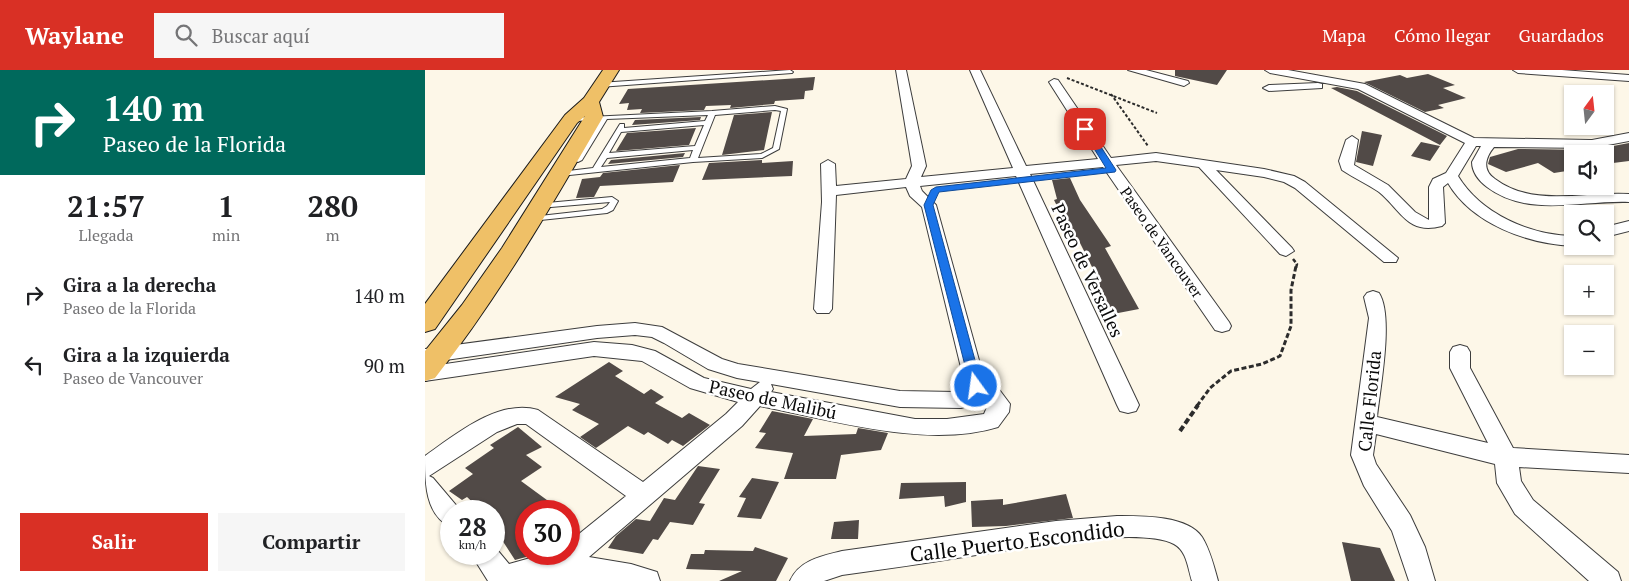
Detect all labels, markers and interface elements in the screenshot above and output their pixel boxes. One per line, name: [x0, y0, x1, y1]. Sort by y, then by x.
search box: [154, 13, 504, 58]
text: Waylane: [25, 19, 124, 51]
icon: search: [172, 21, 200, 49]
text: Buscar aquí: [212, 23, 310, 48]
text: Mapa: [1322, 23, 1366, 47]
text: Cómo llegar: [1394, 23, 1490, 47]
text: Guardados: [1518, 23, 1604, 47]
text: 140 m: [103, 85, 204, 131]
north arrow: [1564, 85, 1614, 135]
map controls: [1564, 85, 1614, 375]
icon: right: [20, 90, 85, 155]
pin: [1064, 108, 1106, 150]
icon: arrive: [1071, 115, 1099, 143]
text: Paseo de la Florida: [103, 129, 286, 158]
button: sound: [1564, 145, 1614, 195]
street label: Paseo de Vancouver: [1116, 182, 1208, 302]
text: 21:57: [67, 186, 145, 226]
text: 1: [218, 186, 235, 226]
text: 280: [307, 186, 358, 226]
street label: Paseo de Versalles: [1046, 199, 1130, 341]
button: search: [1564, 205, 1614, 255]
text: Llegada: [78, 224, 134, 246]
text: min: [212, 224, 240, 246]
text: m: [326, 224, 339, 246]
button: +: [1564, 265, 1614, 315]
text: Gira a la derecha: [63, 272, 216, 297]
icon: right: [20, 281, 48, 309]
text: 140 m: [354, 283, 405, 308]
text: Paseo de la Florida: [63, 297, 196, 319]
button: −: [1564, 325, 1614, 375]
text: Gira a la izquierda: [63, 342, 230, 367]
street label: Calle Florida: [1352, 349, 1386, 453]
icon: left: [20, 351, 48, 379]
text: 90 m: [364, 353, 405, 378]
position arrow: [949, 359, 1001, 411]
text: Paseo de Vancouver: [63, 367, 203, 389]
street label: Paseo de Malibú: [707, 374, 839, 424]
speed limit sign: 30: [515, 500, 580, 565]
text: 28: [458, 510, 487, 543]
button: Salir: [20, 513, 208, 571]
button: Compartir: [218, 513, 405, 571]
street label: Calle Puerto Escondido: [908, 514, 1126, 568]
text: km/h: [459, 537, 486, 552]

